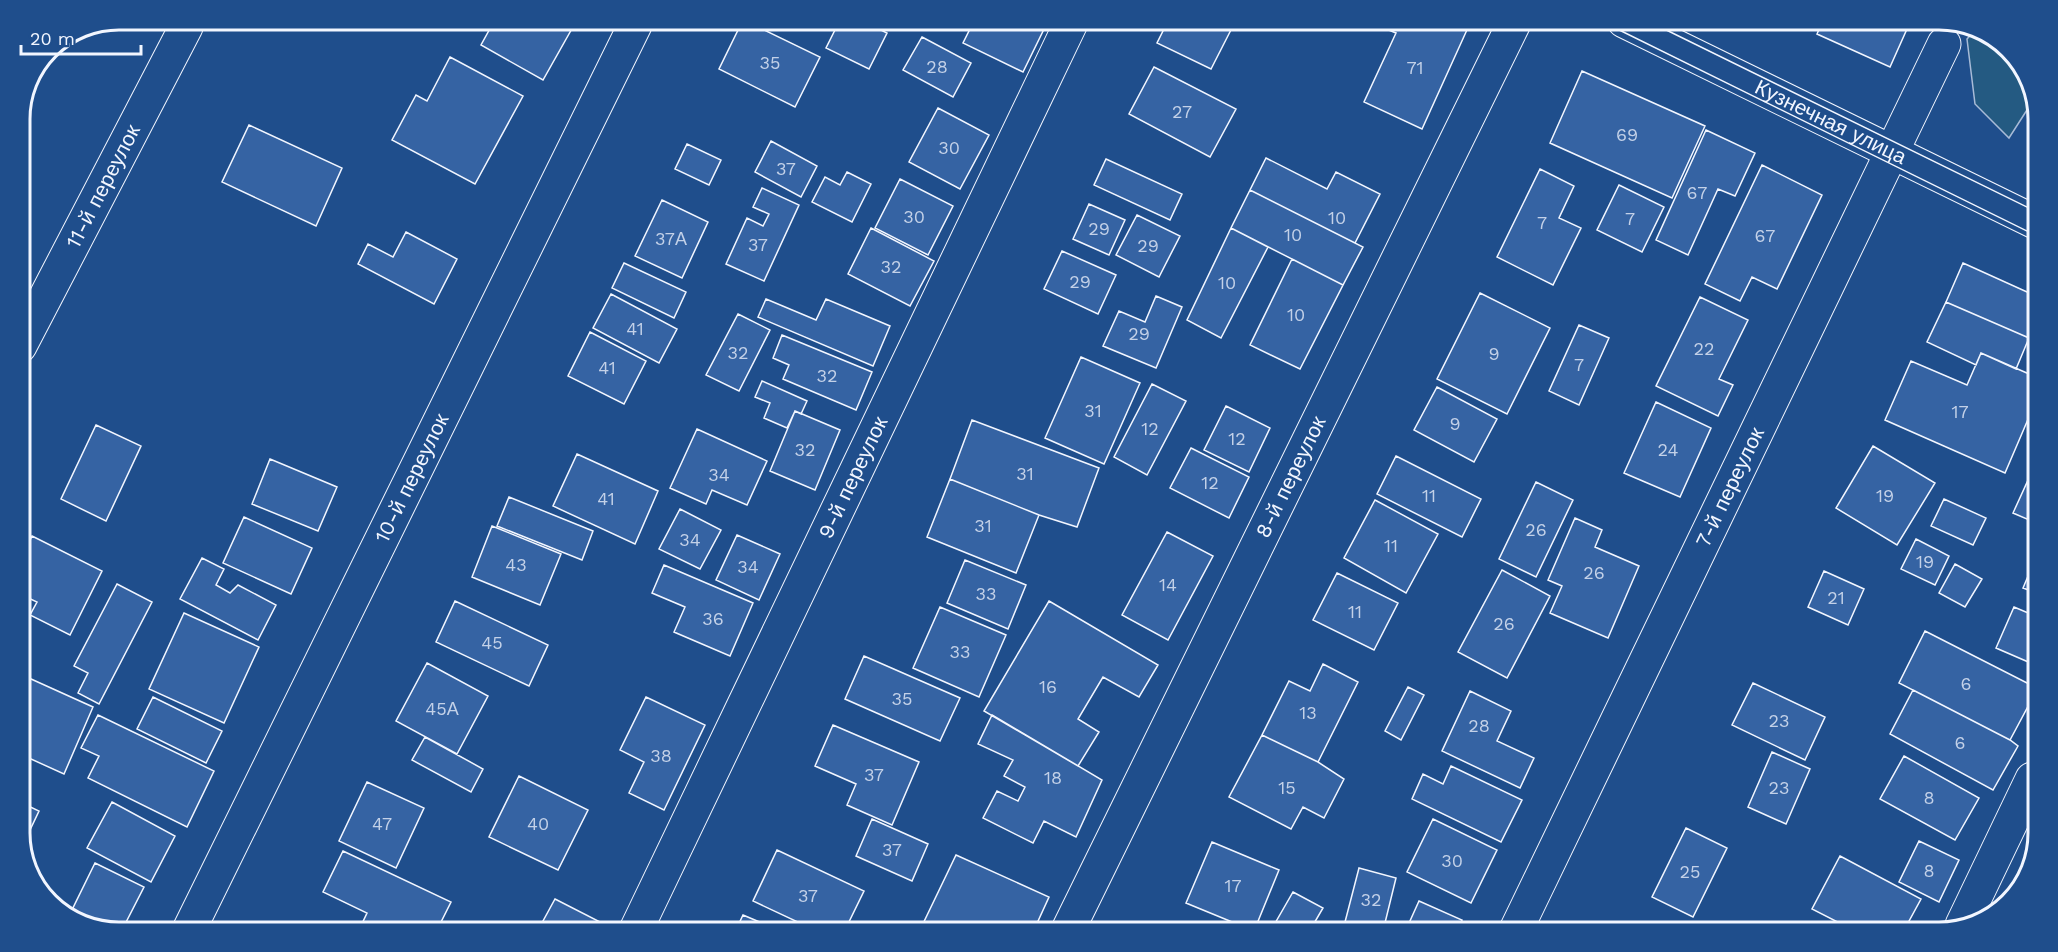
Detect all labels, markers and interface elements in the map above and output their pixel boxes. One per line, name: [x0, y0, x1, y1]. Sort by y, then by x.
scale bar: [21, 18, 141, 56]
text: 20 m: [30, 28, 75, 49]
house number: 35: [760, 52, 780, 73]
house number: 28: [926, 56, 948, 77]
house number: 71: [1406, 57, 1424, 78]
street label: Кузнечная улица: [1751, 74, 1911, 169]
house number: 27: [1172, 101, 1192, 122]
street label: 11-й переулок: [60, 119, 145, 252]
house number: 69: [1616, 124, 1638, 145]
house number: 30: [938, 137, 960, 158]
house number: 37: [776, 158, 796, 179]
house number: 67: [1687, 182, 1707, 203]
house number: 30: [903, 206, 925, 227]
house number: 10: [1328, 207, 1346, 228]
house number: 7: [1625, 208, 1635, 229]
house number: 7: [1537, 212, 1547, 233]
house number: 29: [1088, 218, 1110, 239]
house number: 10: [1284, 224, 1302, 245]
house number: 67: [1755, 225, 1775, 246]
house number: 37А: [655, 228, 687, 249]
house number: 37: [748, 234, 768, 255]
house number: 29: [1137, 235, 1159, 256]
house number: 32: [881, 256, 902, 277]
house number: 29: [1069, 271, 1091, 292]
house number: 10: [1218, 272, 1236, 293]
house number: 10: [1287, 304, 1305, 325]
house number: 41: [626, 318, 644, 339]
house number: 29: [1128, 323, 1150, 344]
house number: 22: [1694, 338, 1715, 359]
house number: 32: [728, 342, 749, 363]
house number: 9: [1488, 343, 1500, 364]
house number: 7: [1574, 354, 1584, 375]
house number: 41: [598, 357, 616, 378]
house number: 32: [817, 365, 838, 386]
house number: 31: [1084, 400, 1102, 421]
house number: 17: [1951, 401, 1969, 422]
street label: 10-й переулок: [369, 409, 454, 546]
street label: 8-й переулок: [1250, 411, 1331, 542]
street label: 9-й переулок: [813, 412, 893, 542]
house number: 9: [1449, 413, 1461, 434]
house number: 12: [1141, 418, 1159, 439]
street label: 7-й переулок: [1690, 422, 1769, 551]
house number: 12: [1228, 428, 1246, 449]
house number: 32: [795, 439, 816, 460]
house number: 24: [1658, 439, 1678, 460]
house number: 31: [1016, 463, 1034, 484]
house number: 34: [708, 464, 730, 485]
house number: 12: [1201, 472, 1219, 493]
house number: 11: [1422, 485, 1436, 506]
house number: 19: [1876, 485, 1894, 506]
house number: 41: [597, 488, 615, 509]
house number: 31: [974, 515, 992, 536]
house number: 26: [1525, 519, 1547, 540]
house number: 34: [679, 529, 701, 550]
house number: 11: [1384, 535, 1398, 556]
house number: 19: [1916, 551, 1934, 572]
house number: 43: [505, 554, 527, 575]
house number: 34: [737, 556, 759, 577]
house number: 26: [1583, 562, 1605, 583]
house number: 14: [1159, 574, 1177, 595]
house number: 33: [976, 583, 997, 604]
house number: 21: [1827, 587, 1845, 608]
house number: 11: [1348, 601, 1362, 622]
house number: 36: [702, 608, 724, 629]
house number: 26: [1493, 613, 1515, 634]
house number: 45: [481, 632, 503, 653]
house number: 33: [950, 641, 971, 662]
house number: 6: [1961, 673, 1971, 694]
house number: 16: [1039, 676, 1057, 697]
house number: 35: [892, 688, 912, 709]
house number: 45А: [425, 698, 459, 719]
house number: 13: [1299, 702, 1317, 723]
house number: 23: [1769, 710, 1790, 731]
house number: 28: [1468, 715, 1490, 736]
house number: 6: [1955, 732, 1965, 753]
house number: 38: [650, 745, 672, 766]
house number: 37: [864, 764, 884, 785]
house number: 18: [1044, 767, 1062, 788]
house number: 15: [1278, 777, 1296, 798]
house number: 23: [1769, 777, 1790, 798]
house number: 8: [1923, 787, 1935, 808]
house number: 47: [372, 813, 392, 834]
house number: 40: [527, 813, 549, 834]
house number: 37: [882, 839, 902, 860]
house number: 30: [1441, 850, 1463, 871]
house number: 8: [1923, 860, 1935, 881]
house number: 25: [1680, 861, 1700, 882]
house number: 17: [1224, 875, 1242, 896]
house number: 37: [798, 885, 818, 906]
house number: 32: [1361, 889, 1382, 910]

